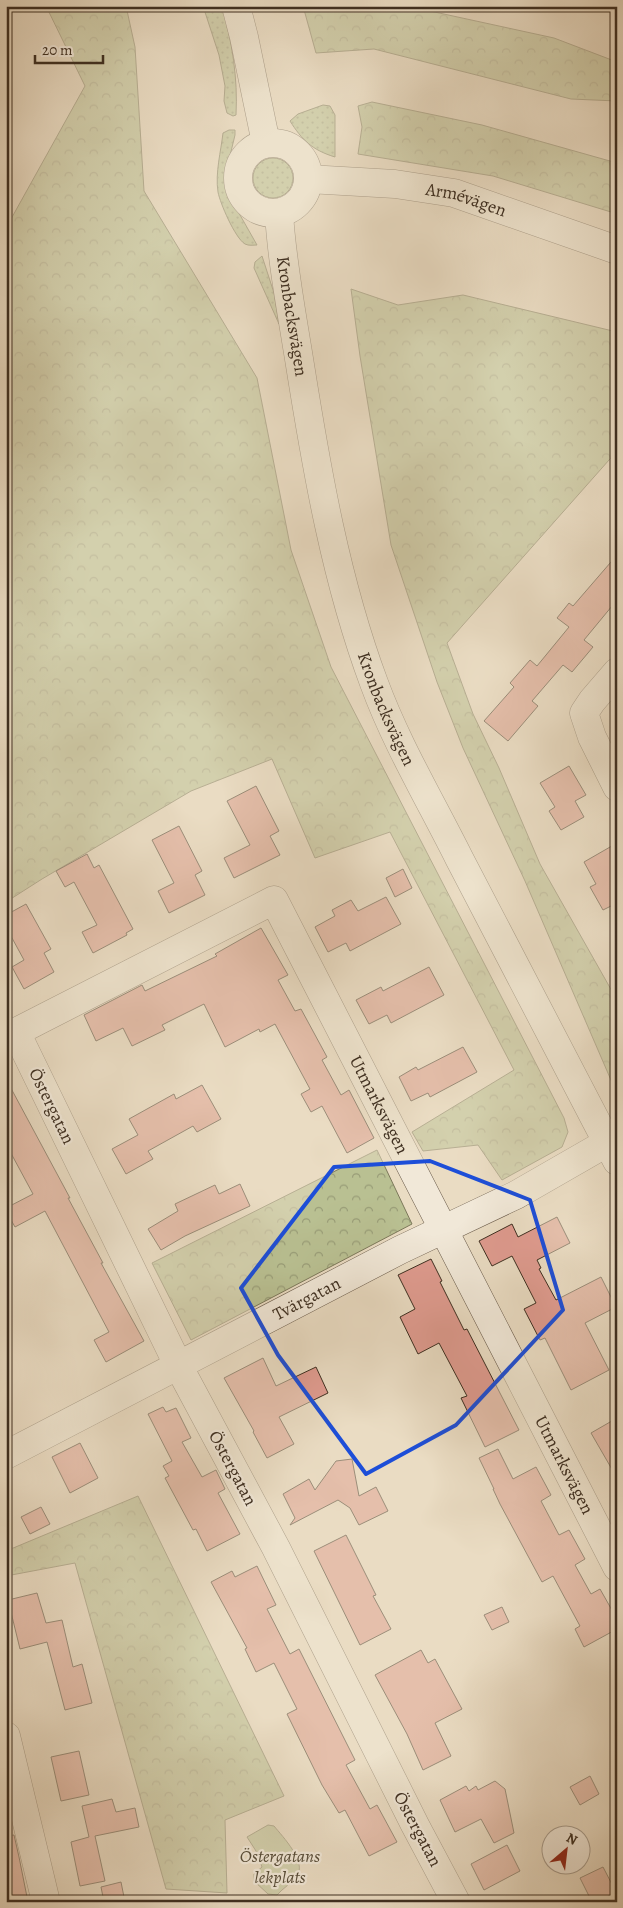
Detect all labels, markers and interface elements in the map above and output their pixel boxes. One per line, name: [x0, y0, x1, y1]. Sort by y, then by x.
scale bar: [35, 32, 102, 64]
text: 20 m: [42, 40, 73, 60]
street label: Armévägen: [423, 177, 510, 222]
street label: Kronbacksvägen: [271, 255, 314, 378]
street label: Kronbacksvägen: [352, 649, 421, 770]
street label: Utmarksvägen: [344, 1051, 415, 1158]
street label: Östergatan: [23, 1064, 81, 1148]
street label: Tvärgatan: [269, 1271, 345, 1326]
street label: Utmarksvägen: [529, 1411, 600, 1518]
street label: Östergatan: [203, 1426, 263, 1510]
street label: Östergatan: [388, 1787, 448, 1871]
north arrow: [540, 1826, 590, 1876]
text: N: [563, 1828, 581, 1850]
park label: Östergatans lekplats: [240, 1844, 320, 1889]

